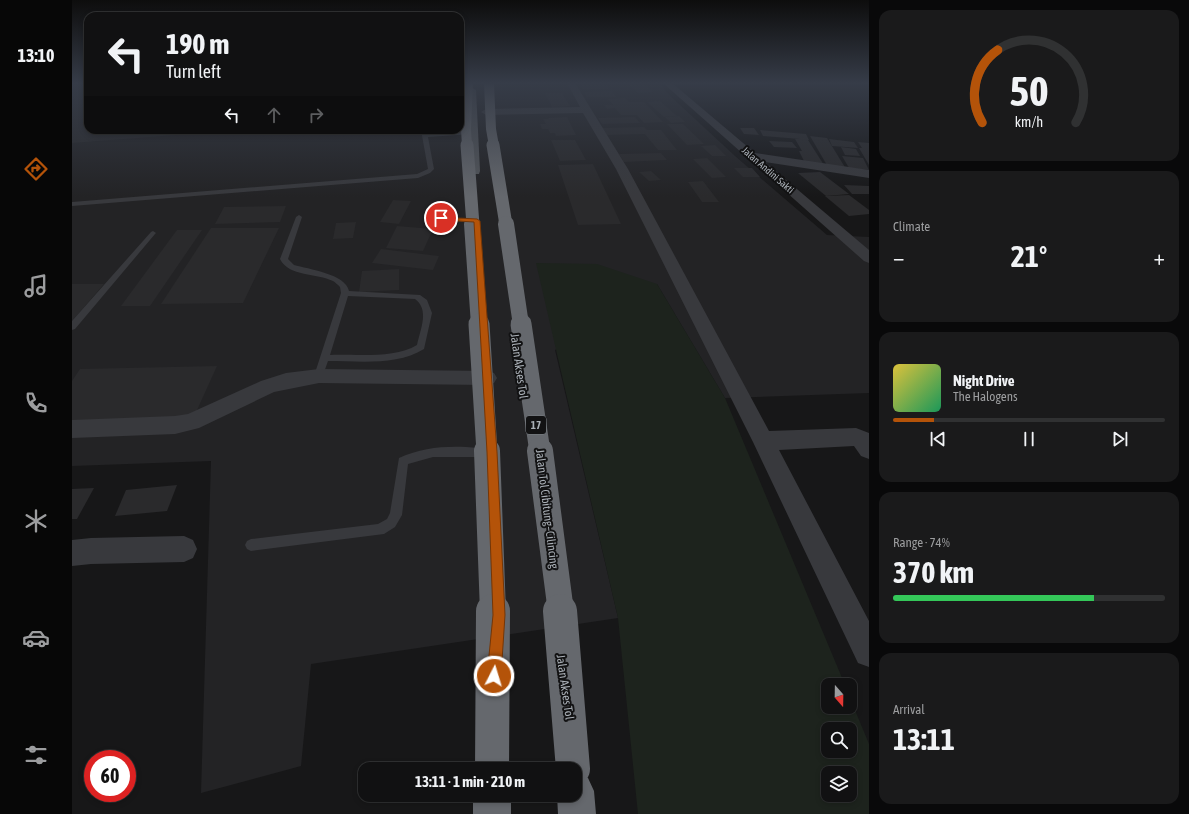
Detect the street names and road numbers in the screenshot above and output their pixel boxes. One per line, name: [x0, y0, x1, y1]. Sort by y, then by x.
street label: Jalan Andini Sakti: [740, 144, 796, 196]
street label: Jalan Akses Tol: [507, 332, 531, 400]
road number: 17: [526, 416, 546, 434]
street label: Jalan Tol Cibitung–Cilincing: [533, 448, 561, 570]
street label: Jalan Akses Tol: [553, 653, 577, 721]

